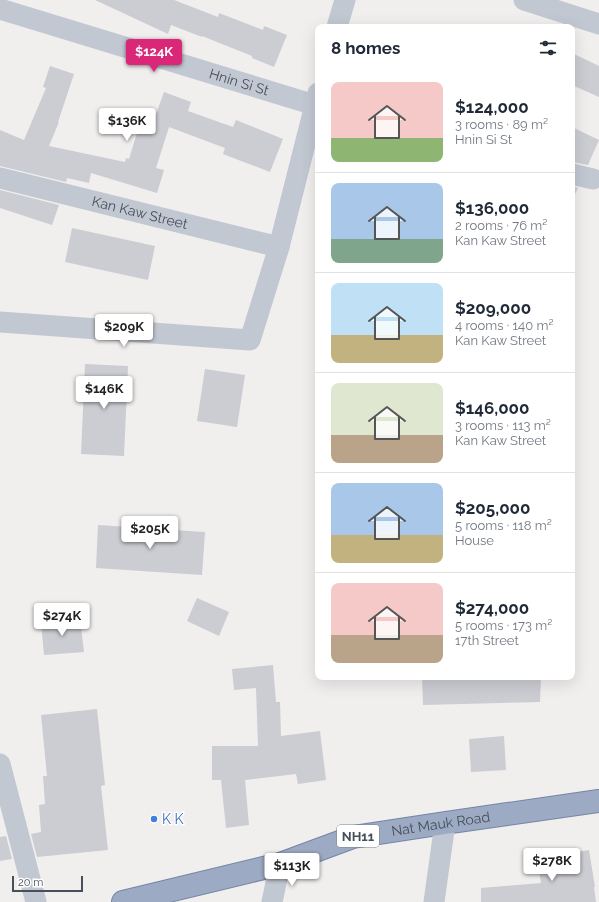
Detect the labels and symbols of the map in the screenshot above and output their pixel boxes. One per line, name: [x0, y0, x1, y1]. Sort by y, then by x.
pin: $124K: [126, 39, 182, 73]
street label: Hnin Si St: [207, 65, 271, 99]
pin: $136K: [99, 108, 155, 142]
street label: Kan Kaw Street: [90, 193, 190, 232]
pin: $209K: [96, 314, 152, 348]
pin: $146K: [76, 376, 132, 410]
pin: $205K: [122, 516, 178, 550]
pin: $274K: [34, 603, 90, 637]
street label: Nat Mauk Road: [390, 809, 491, 839]
place label: K K: [162, 811, 183, 827]
marker: K K: [149, 814, 159, 824]
road number: NH11: [337, 825, 379, 847]
pin: $278K: [524, 848, 580, 882]
pin: $113K: [264, 853, 320, 887]
scale bar: [12, 874, 83, 893]

